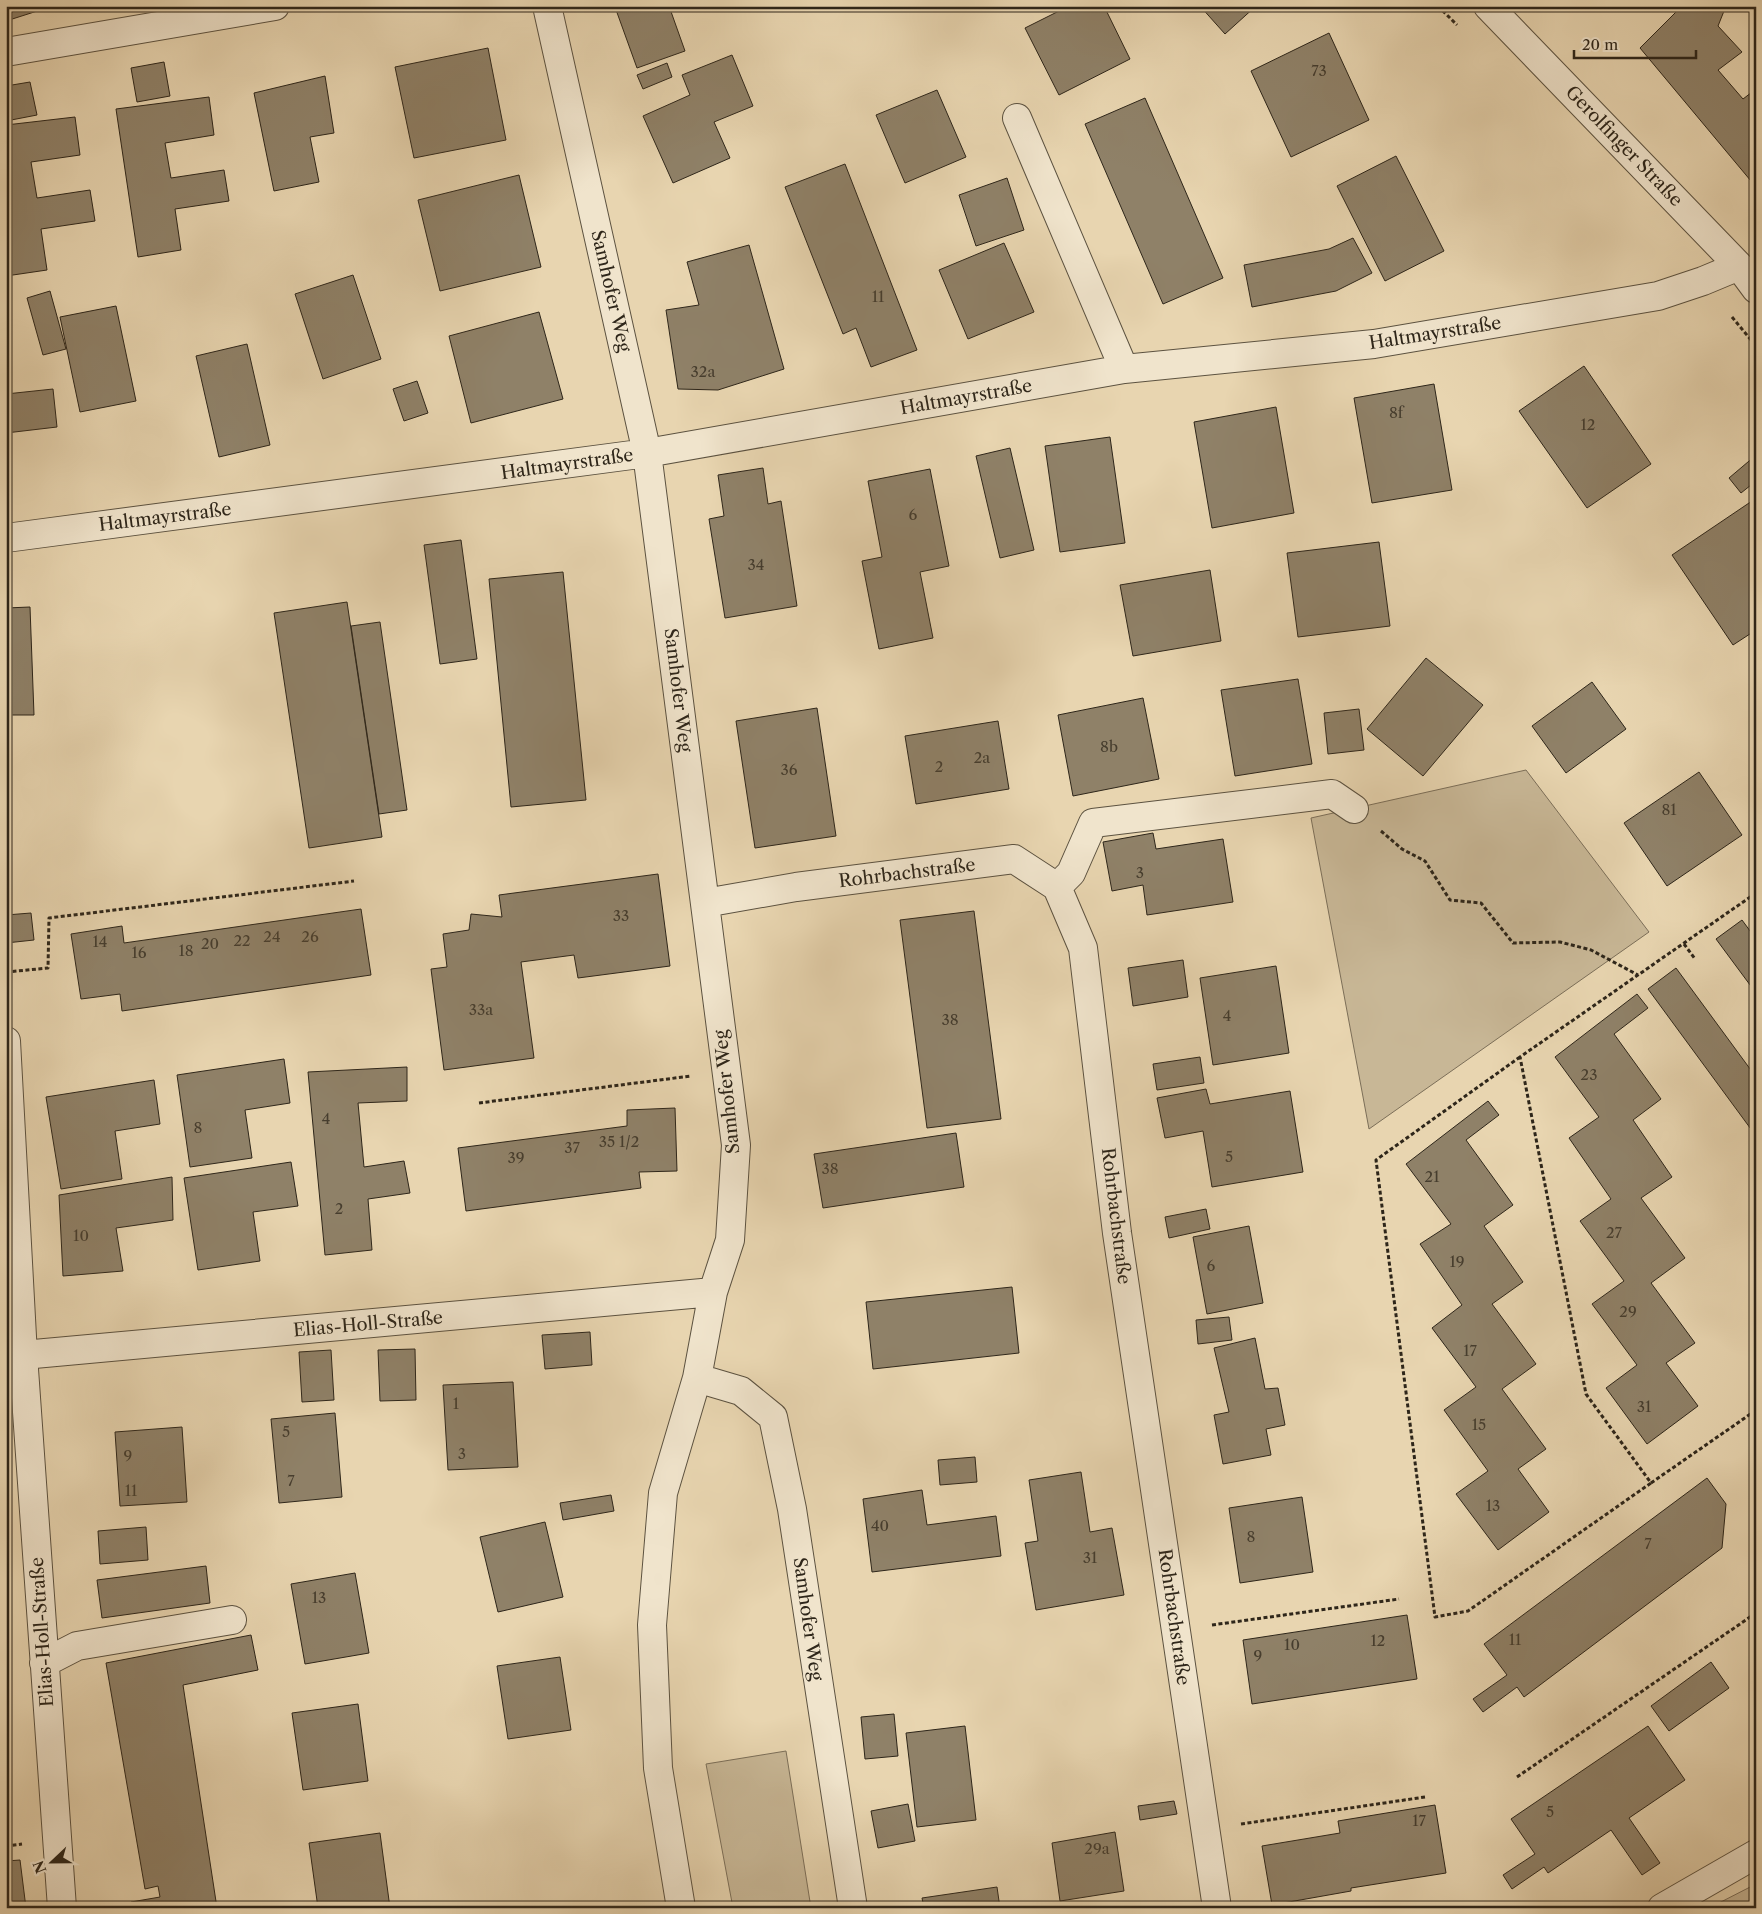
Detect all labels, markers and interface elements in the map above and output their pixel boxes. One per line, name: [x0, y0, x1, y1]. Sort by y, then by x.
scale bar: [1574, 28, 1697, 60]
text: 20 m: [1582, 35, 1618, 54]
house number: 73: [1311, 61, 1327, 80]
street label: Gerolfinger Straße: [1561, 81, 1687, 211]
street label: Samhofer Weg: [586, 228, 636, 355]
house number: 11: [872, 287, 885, 306]
street label: Haltmayrstraße: [1367, 312, 1503, 354]
house number: 32a: [691, 362, 715, 381]
street label: Haltmayrstraße: [898, 375, 1034, 419]
house number: 8f: [1389, 403, 1405, 422]
house number: 12: [1581, 415, 1595, 434]
street label: Haltmayrstraße: [499, 444, 635, 484]
street label: Haltmayrstraße: [97, 498, 233, 536]
house number: 6: [909, 505, 918, 524]
house number: 34: [748, 555, 764, 574]
street label: Samhofer Weg: [659, 627, 697, 754]
house number: 8b: [1100, 737, 1118, 756]
house number: 2a: [974, 748, 990, 767]
house number: 2: [935, 757, 943, 776]
house number: 36: [780, 760, 798, 779]
house number: 81: [1661, 800, 1677, 819]
street label: Rohrbachstraße: [837, 854, 977, 892]
house number: 3: [1136, 863, 1144, 882]
house number: 33: [613, 906, 629, 925]
house number: 24: [263, 927, 281, 946]
house number: 26: [301, 927, 319, 946]
house number: 22: [233, 931, 251, 950]
house number: 14: [93, 932, 107, 951]
house number: 20: [201, 934, 219, 953]
house number: 18: [178, 941, 194, 960]
house number: 16: [131, 943, 147, 962]
house number: 33a: [469, 1000, 493, 1019]
house number: 4: [1223, 1006, 1231, 1025]
house number: 38: [941, 1010, 959, 1029]
street label: Samhofer Weg: [709, 1028, 744, 1155]
house number: 23: [1581, 1065, 1597, 1084]
house number: 4: [322, 1109, 330, 1128]
house number: 8: [194, 1118, 203, 1137]
house number: 35 1/2: [599, 1132, 639, 1151]
house number: 37: [564, 1138, 580, 1157]
street label: Rohrbachstraße: [1097, 1146, 1135, 1286]
house number: 5: [1225, 1147, 1233, 1166]
house number: 39: [507, 1148, 525, 1167]
house number: 38: [821, 1159, 839, 1178]
house number: 21: [1425, 1167, 1440, 1186]
house number: 2: [335, 1199, 343, 1218]
house number: 27: [1606, 1223, 1623, 1242]
house number: 10: [73, 1226, 89, 1245]
house number: 19: [1449, 1252, 1465, 1271]
house number: 6: [1207, 1256, 1216, 1275]
house number: 29: [1619, 1302, 1637, 1321]
street label: Elias-Holl-Straße: [292, 1306, 444, 1342]
house number: 17: [1463, 1341, 1477, 1360]
house number: 1: [453, 1394, 460, 1413]
house number: 31: [1637, 1397, 1652, 1416]
house number: 15: [1472, 1415, 1486, 1434]
house number: 5: [282, 1422, 290, 1441]
house number: 3: [458, 1444, 466, 1463]
house number: 9: [124, 1446, 132, 1465]
house number: 7: [287, 1471, 295, 1490]
house number: 11: [125, 1481, 138, 1500]
house number: 13: [1486, 1496, 1500, 1515]
house number: 40: [871, 1516, 889, 1535]
house number: 8: [1247, 1527, 1256, 1546]
house number: 7: [1644, 1534, 1652, 1553]
street label: Rohrbachstraße: [1154, 1547, 1194, 1687]
house number: 31: [1083, 1548, 1098, 1567]
street label: Elias-Holl-Straße: [26, 1556, 58, 1708]
street label: Samhofer Weg: [788, 1556, 828, 1683]
house number: 13: [312, 1588, 326, 1607]
house number: 11: [1509, 1630, 1522, 1649]
house number: 12: [1371, 1631, 1385, 1650]
house number: 10: [1284, 1635, 1300, 1654]
house number: 9: [1254, 1646, 1262, 1665]
house number: 5: [1546, 1802, 1554, 1821]
house number: 17: [1412, 1811, 1426, 1830]
north arrow: [28, 1836, 78, 1886]
house number: 29a: [1084, 1839, 1110, 1858]
text: N: [29, 1858, 51, 1876]

